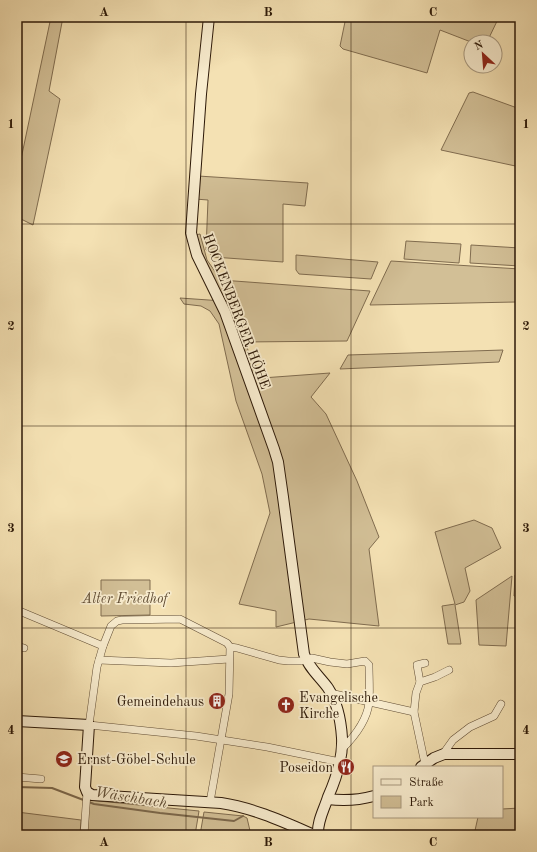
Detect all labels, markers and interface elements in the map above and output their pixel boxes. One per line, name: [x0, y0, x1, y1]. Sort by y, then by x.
text: A: [99, 6, 109, 19]
text: B: [263, 6, 273, 19]
text: C: [429, 6, 437, 19]
north arrow: [463, 34, 503, 74]
text: N: [473, 39, 486, 53]
text: 1: [7, 118, 15, 131]
text: 1: [522, 118, 530, 131]
street label: HOCKENBERGER HÖHE: [200, 230, 275, 391]
text: 2: [7, 320, 15, 333]
text: 2: [522, 320, 530, 333]
text: 3: [7, 522, 15, 535]
text: 3: [522, 522, 530, 535]
park label: Alter Friedhof: [81, 592, 170, 607]
building icon: Gemeindehaus: [207, 691, 227, 711]
place label: Evangelische Kirche: [299, 691, 378, 721]
place label: Gemeindehaus: [117, 695, 204, 709]
church icon: Evangelische Kirche: [276, 695, 296, 715]
text: 4: [7, 724, 15, 737]
text: 4: [522, 724, 530, 737]
school or university icon: Ernst-Göbel-Schule: [54, 749, 74, 769]
place label: Ernst-Göbel-Schule: [77, 753, 196, 767]
restaurant icon: Poseidon: [336, 757, 356, 777]
place label: Poseidon: [279, 761, 333, 775]
legend: [373, 766, 503, 818]
text: Straße: [409, 777, 444, 789]
water label: Wäschbach: [94, 785, 168, 812]
text: Park: [409, 797, 434, 809]
text: A: [99, 836, 109, 849]
text: B: [263, 836, 273, 849]
text: C: [429, 836, 437, 849]

